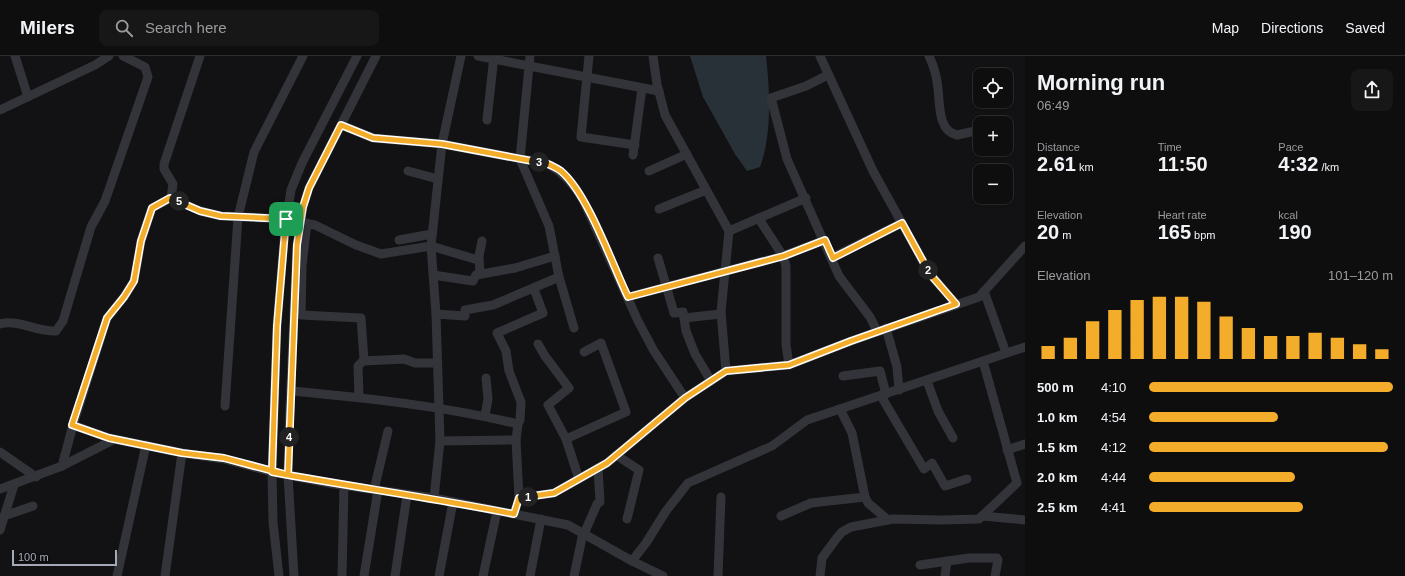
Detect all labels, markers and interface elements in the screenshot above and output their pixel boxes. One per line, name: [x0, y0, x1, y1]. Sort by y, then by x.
search box: [99, 10, 379, 46]
text: Milers: [20, 17, 75, 38]
icon: search: [113, 17, 135, 39]
text: Search here: [145, 19, 227, 36]
text: Map: [1212, 20, 1239, 36]
text: Directions: [1261, 20, 1323, 36]
text: Saved: [1345, 20, 1385, 36]
map controls: [973, 68, 1013, 204]
button: locate: [973, 68, 1013, 108]
button: share: [1351, 69, 1393, 111]
text: Morning run: [1037, 70, 1165, 95]
text: 06:49: [1037, 98, 1070, 113]
button: +: [973, 116, 1013, 156]
text: Distance: [1037, 141, 1080, 153]
text: Time: [1158, 141, 1182, 153]
text: Pace: [1278, 141, 1303, 153]
pin: 3: [529, 152, 549, 172]
text: 2.61: [1037, 153, 1076, 175]
text: 11:50: [1158, 153, 1208, 175]
text: 4:32: [1278, 153, 1318, 175]
text: 3: [536, 156, 542, 168]
text: km: [1076, 161, 1094, 173]
text: /km: [1318, 161, 1339, 173]
button: −: [973, 164, 1013, 204]
pin: 5: [169, 191, 189, 211]
text: 5: [176, 195, 182, 207]
pin: [269, 202, 303, 236]
icon: arrive: [275, 208, 297, 230]
text: Elevation: [1037, 209, 1082, 221]
text: Heart rate: [1158, 209, 1207, 221]
text: kcal: [1278, 209, 1298, 221]
text: 20: [1037, 221, 1059, 243]
text: 165: [1158, 221, 1191, 243]
text: 190: [1278, 221, 1312, 243]
text: m: [1059, 229, 1071, 241]
text: bpm: [1191, 229, 1216, 241]
pin: 2: [918, 260, 938, 280]
text: 2: [925, 264, 931, 276]
text: Elevation: [1037, 268, 1090, 283]
text: 101–120 m: [1328, 268, 1393, 283]
text: 500 m: [1037, 380, 1074, 395]
text: 4:10: [1101, 380, 1126, 395]
text: 1.0 km: [1037, 410, 1077, 425]
text: 4:54: [1101, 410, 1126, 425]
pin: 4: [279, 427, 299, 447]
text: 4: [286, 431, 292, 443]
text: 1.5 km: [1037, 440, 1077, 455]
text: 4:12: [1101, 440, 1126, 455]
text: 2.0 km: [1037, 470, 1077, 485]
text: 4:44: [1101, 470, 1126, 485]
pin: 1: [518, 487, 538, 507]
text: 1: [525, 491, 531, 503]
text: 2.5 km: [1037, 500, 1077, 515]
text: 4:41: [1101, 500, 1126, 515]
scale bar: [12, 548, 117, 567]
text: 100 m: [18, 551, 49, 563]

